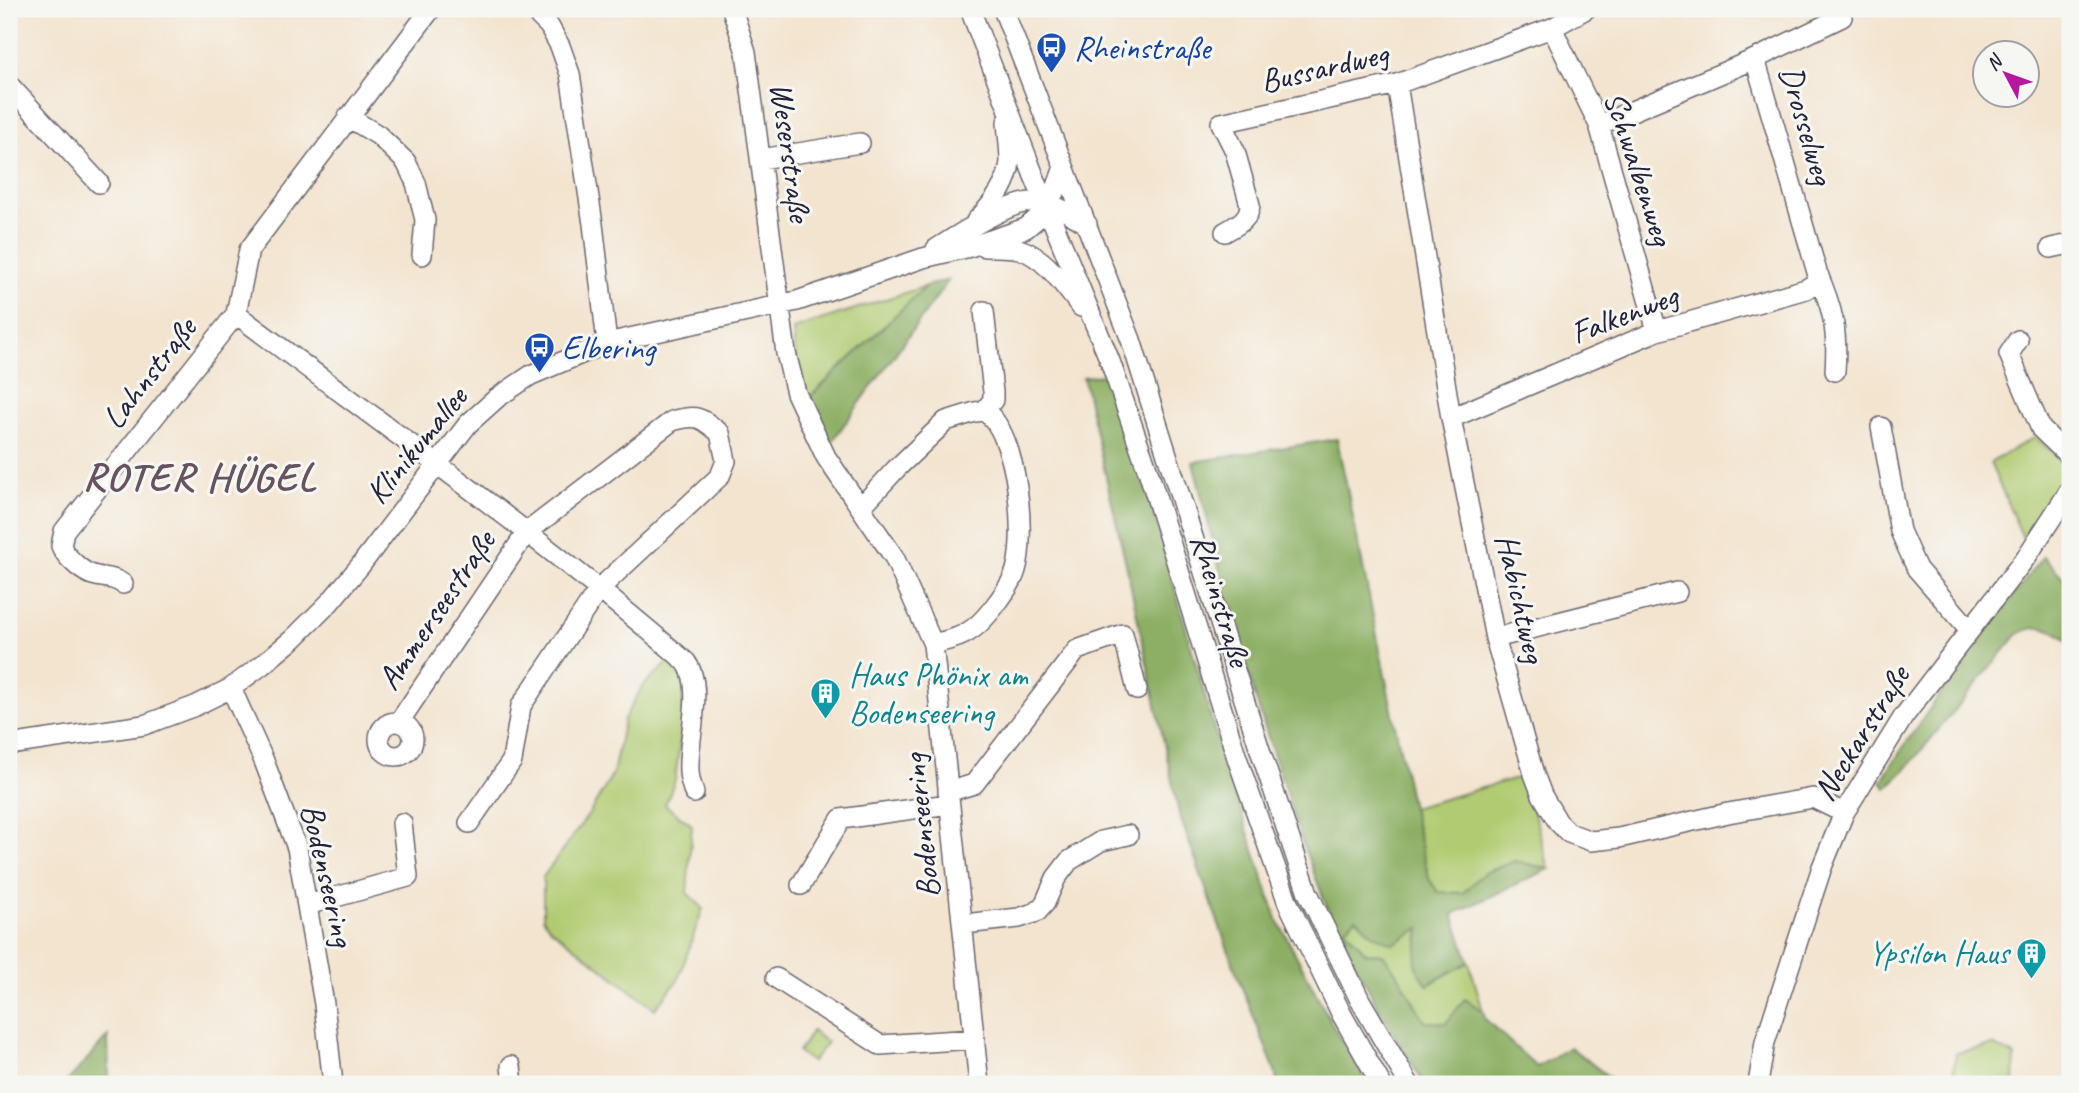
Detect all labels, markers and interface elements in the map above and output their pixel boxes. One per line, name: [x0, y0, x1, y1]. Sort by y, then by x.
place label: Rheinstraße: [1074, 27, 1212, 69]
bus stop icon: Rheinstraße: [1034, 31, 1068, 75]
street label: Bussardweg: [1256, 31, 1394, 102]
north arrow: [1970, 38, 2040, 108]
text: N: [1981, 49, 2009, 76]
street label: Drosselweg: [1770, 61, 1845, 191]
street label: Weserstraße: [760, 80, 822, 227]
street label: Schwalbenweg: [1595, 86, 1684, 252]
street label: Falkenweg: [1565, 274, 1686, 354]
street label: Lahnstraße: [92, 307, 207, 437]
place label: Elbering: [562, 327, 657, 369]
bus stop icon: Elbering: [522, 331, 556, 375]
street label: Klinikumallee: [356, 376, 478, 512]
district label: ROTER HÜGEL: [83, 452, 317, 502]
street label: Ammerseestraße: [367, 521, 506, 697]
street label: Rheinstraße: [1181, 529, 1262, 673]
street label: Habichtweg: [1486, 530, 1557, 669]
place label: Haus Phönix am Bodenseering: [849, 654, 1029, 734]
street label: Neckarstraße: [1803, 656, 1920, 808]
building icon: Haus Phönix am Bodenseering: [809, 677, 843, 721]
street label: Bodenseering: [892, 750, 949, 900]
street label: Bodenseering: [291, 800, 365, 952]
place label: Ypsilon Haus: [1868, 932, 2012, 974]
building icon: Ypsilon Haus: [2015, 936, 2049, 980]

